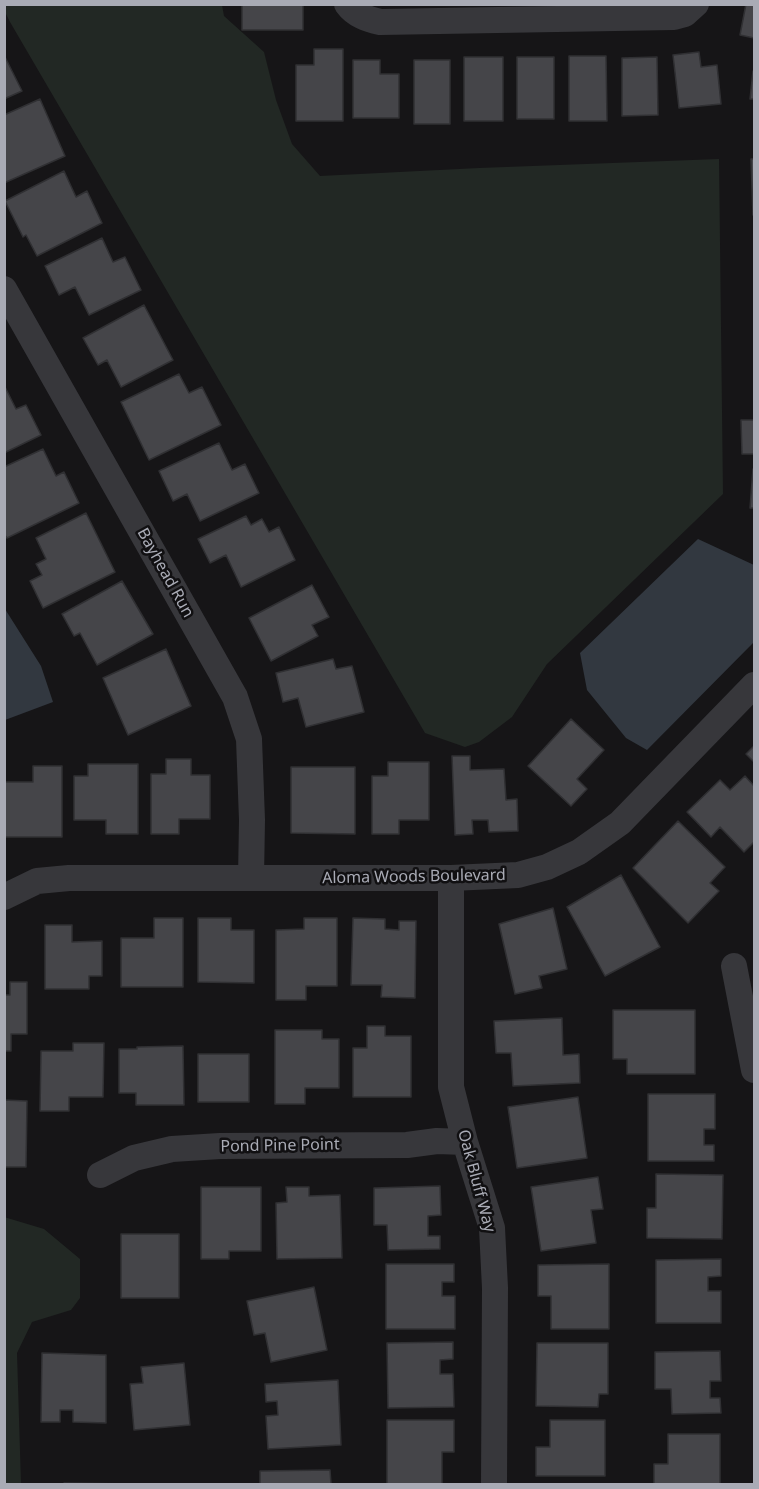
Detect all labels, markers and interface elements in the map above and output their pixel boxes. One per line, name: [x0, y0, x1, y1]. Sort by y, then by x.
street label: Bayhead Run: [133, 525, 197, 621]
street label: Aloma Woods Boulevard: [322, 866, 506, 888]
street label: Oak Bluff Way: [453, 1128, 499, 1234]
street label: Pond Pine Point: [220, 1135, 340, 1157]

